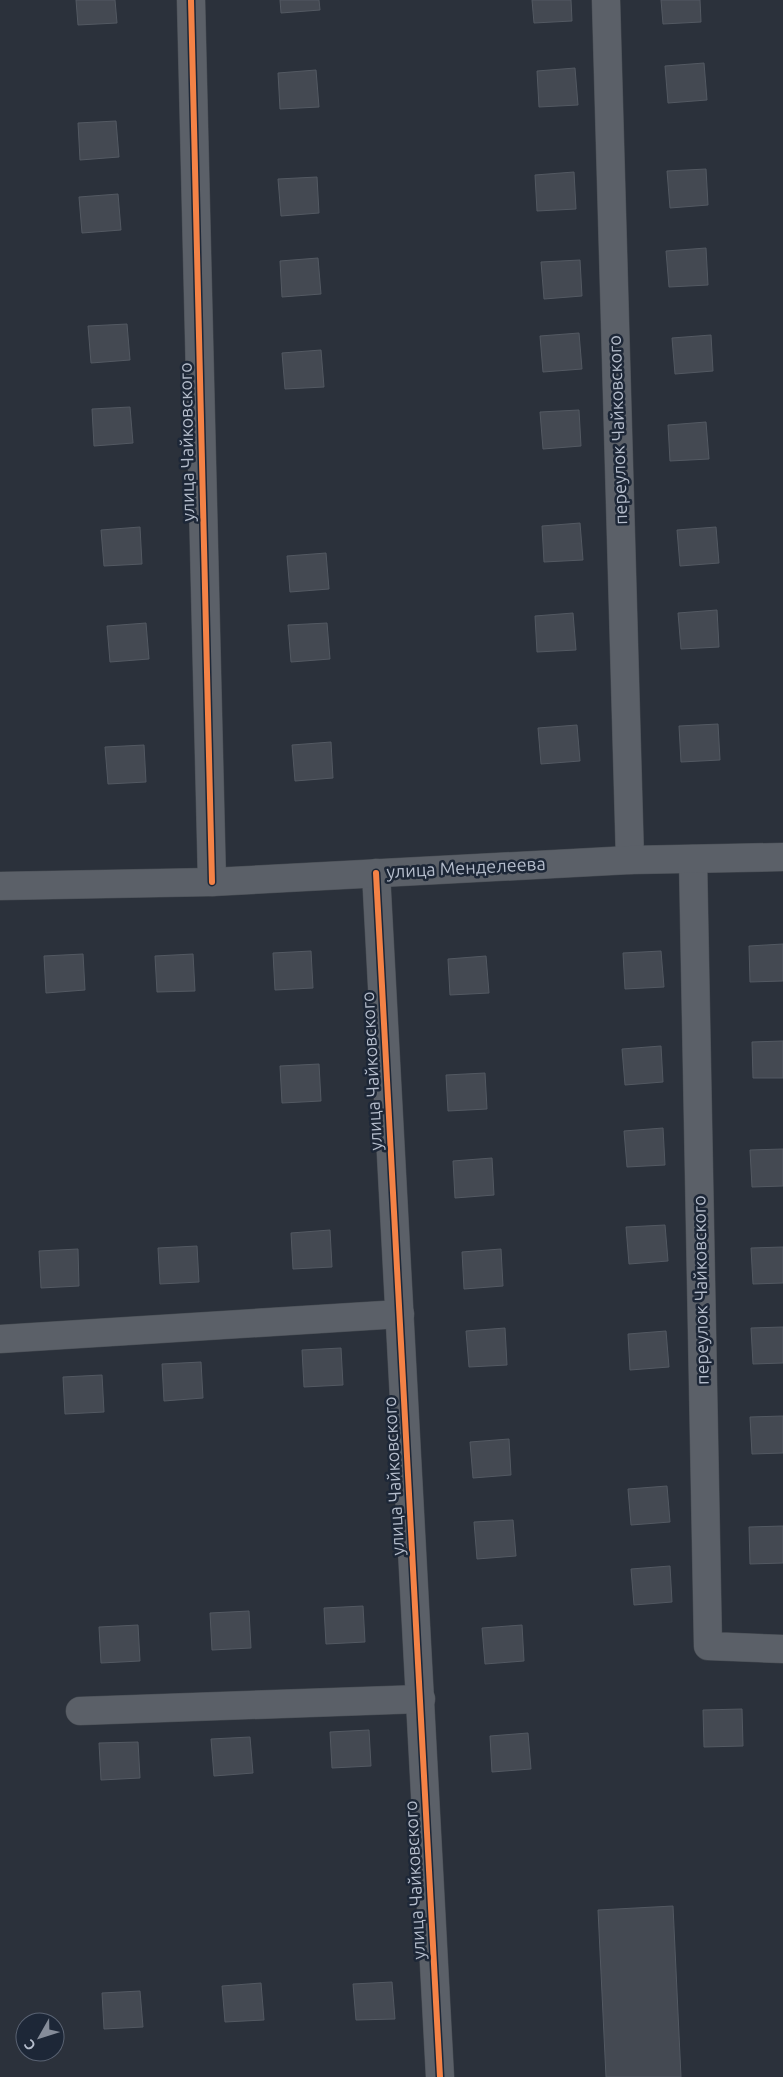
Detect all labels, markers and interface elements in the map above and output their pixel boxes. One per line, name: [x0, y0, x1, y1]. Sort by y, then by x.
street label: переулок Чайковского: [604, 335, 630, 525]
street label: улица Чайковского: [175, 362, 197, 522]
street label: улица Менделеева: [386, 853, 546, 881]
street label: улица Чайковского: [357, 991, 385, 1151]
street label: переулок Чайковского: [688, 1195, 712, 1385]
street label: улица Чайковского: [379, 1396, 407, 1556]
street label: улица Чайковского: [400, 1800, 428, 1960]
north arrow: [15, 2012, 65, 2062]
text: С: [21, 2037, 39, 2054]

